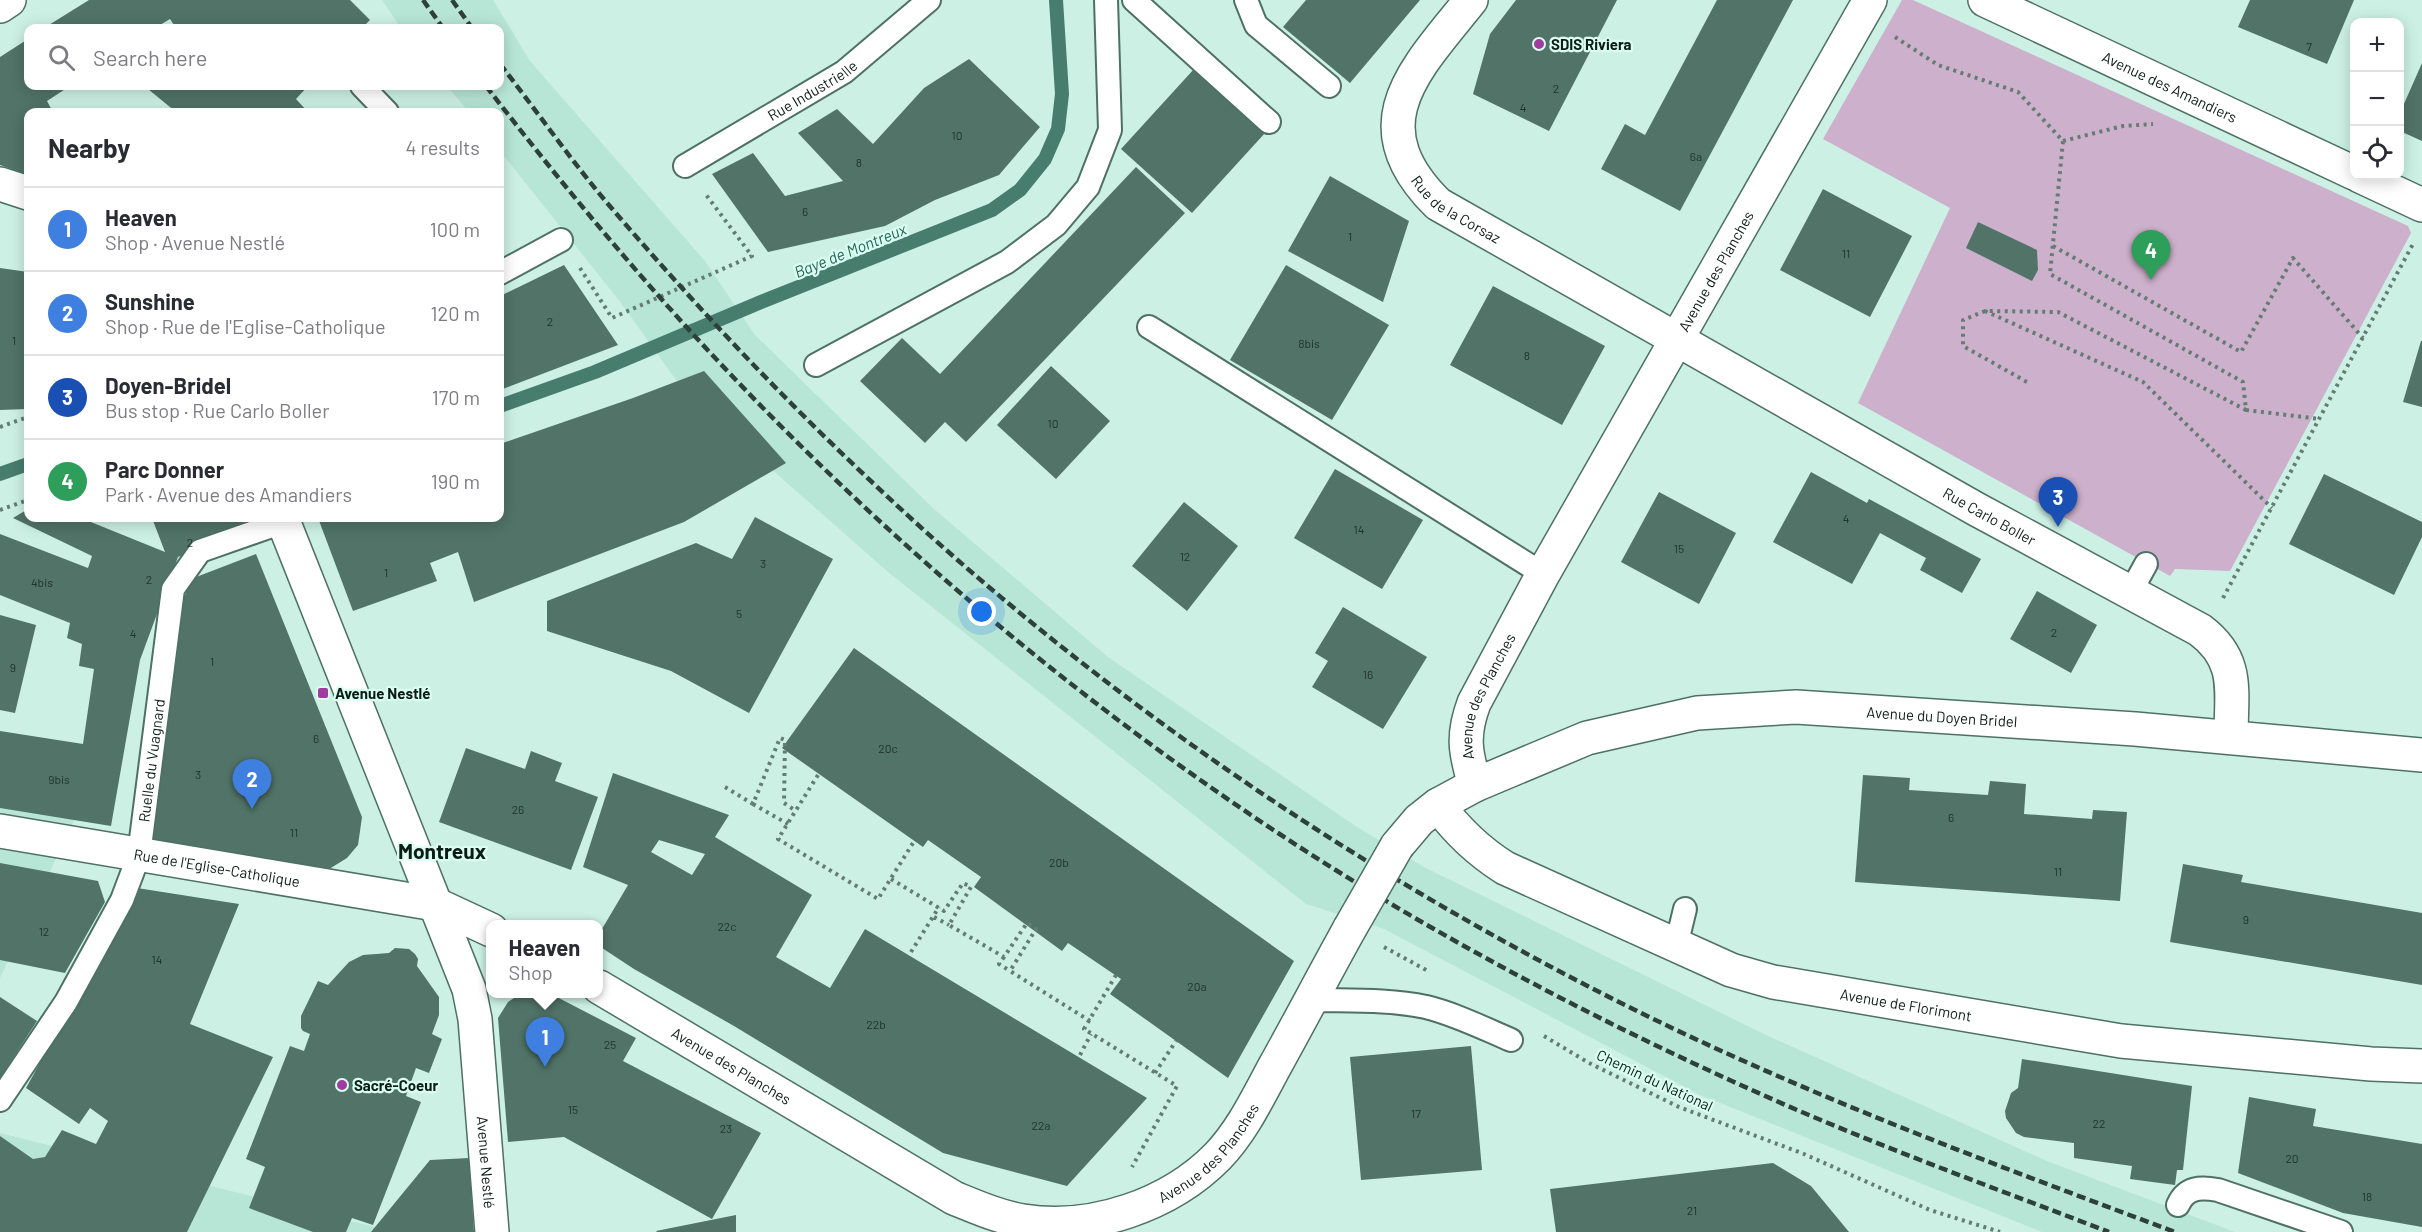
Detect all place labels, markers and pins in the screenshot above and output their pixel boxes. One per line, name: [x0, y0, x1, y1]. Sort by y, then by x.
place label: SDIS Riviera: [1551, 35, 1632, 53]
marker: SDIS Riviera: [1532, 37, 1546, 51]
pin: 4: [2132, 230, 2170, 280]
pin: 3: [2038, 478, 2078, 527]
place label: Avenue Nestlé: [335, 684, 430, 702]
marker: Avenue Nestlé: [316, 686, 330, 700]
pin: 2: [232, 760, 272, 809]
pin: 1: [526, 1018, 564, 1067]
place label: Sacré-Coeur: [354, 1076, 438, 1094]
marker: Sacré-Coeur: [335, 1078, 349, 1092]

